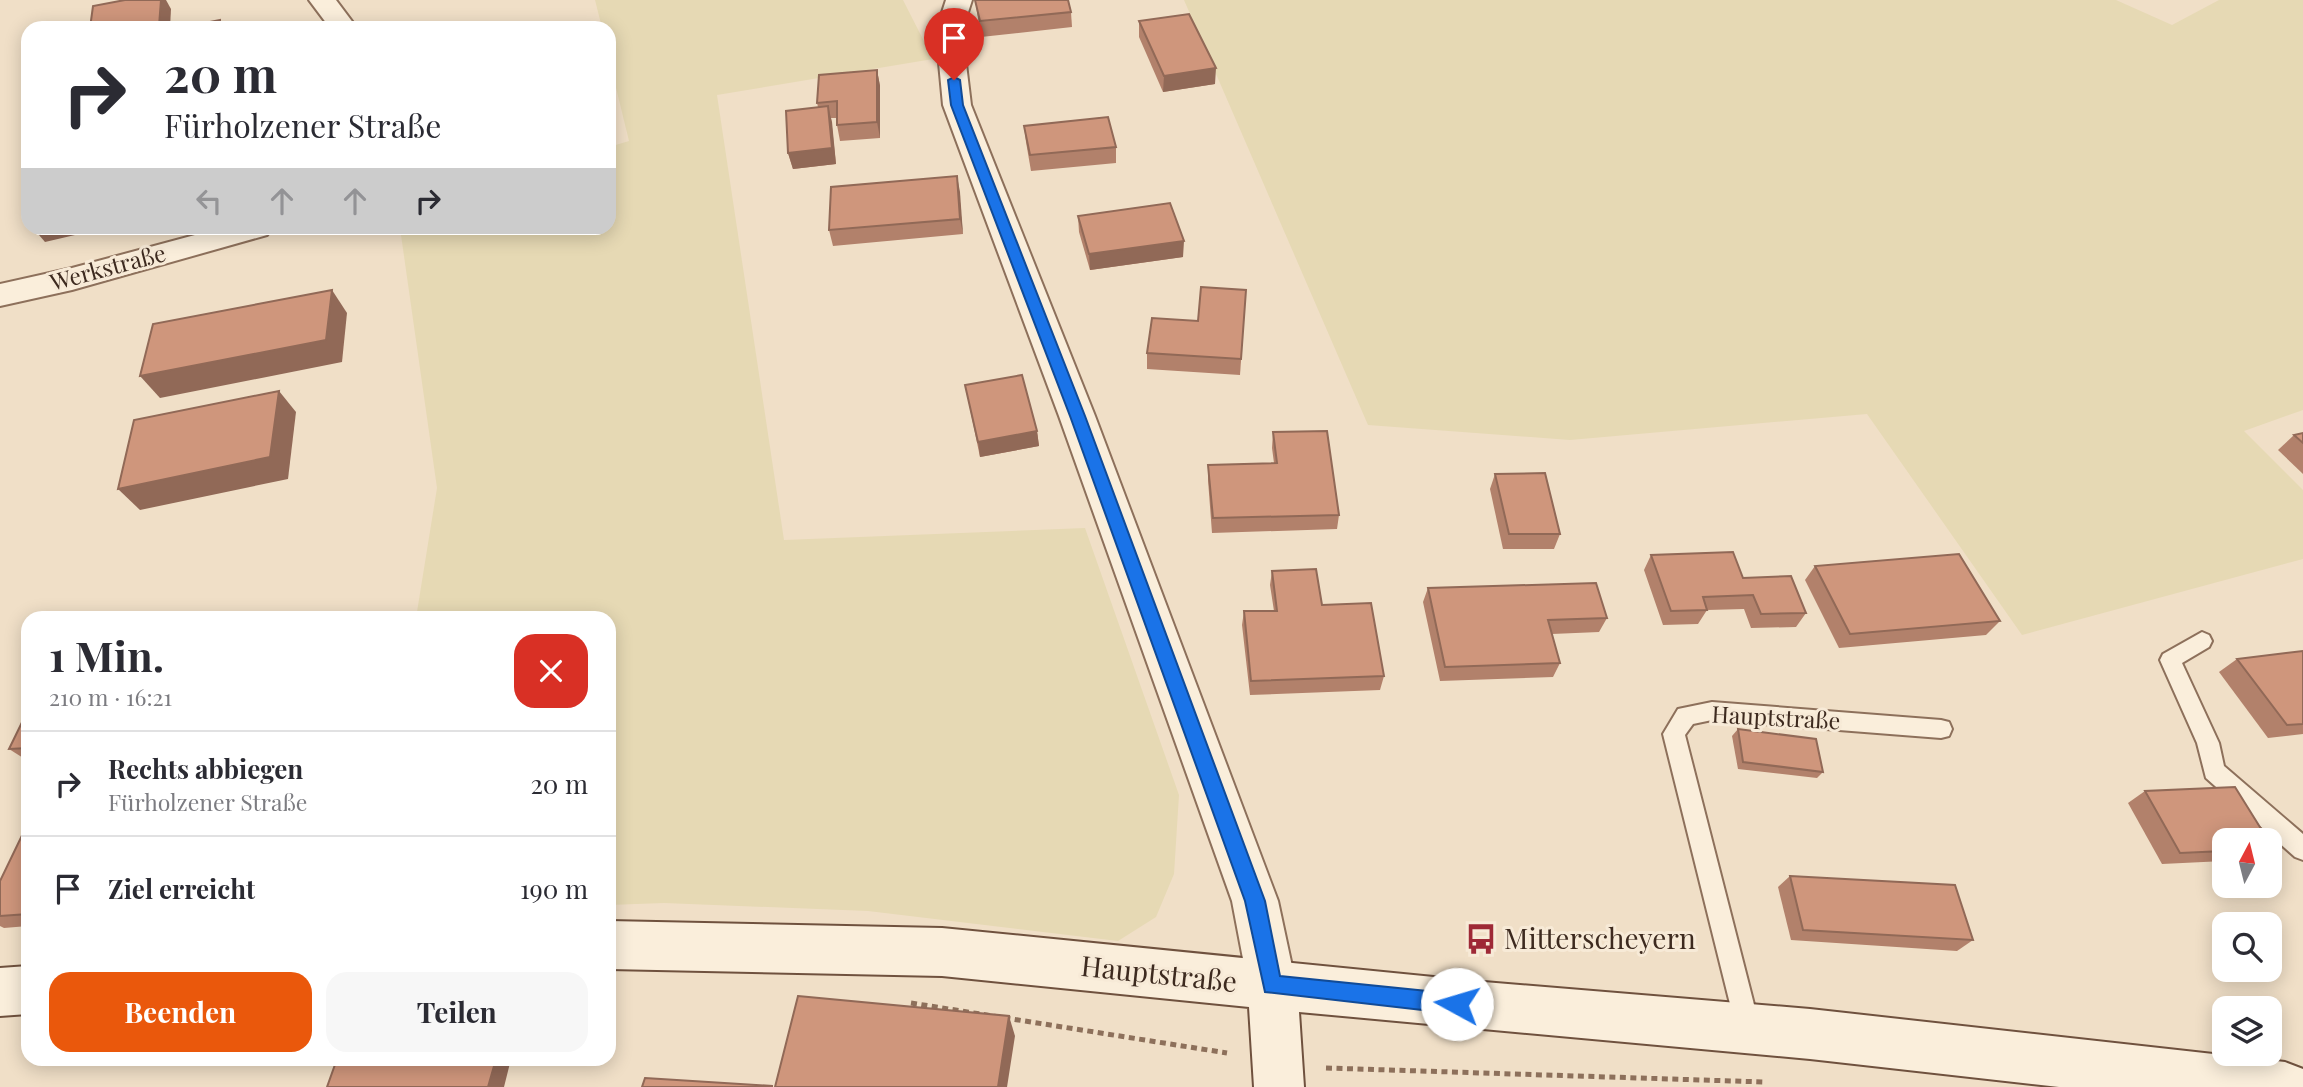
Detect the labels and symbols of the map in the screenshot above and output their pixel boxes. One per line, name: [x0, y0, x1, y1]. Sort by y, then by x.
pin: [924, 8, 984, 80]
street label: Werkstraße: [45, 236, 169, 297]
street label: Hauptstraße: [1711, 698, 1841, 735]
north arrow: [2212, 828, 2282, 898]
place label: Mitterscheyern: [1504, 919, 1696, 956]
bus stop icon: Mitterscheyern: [1464, 922, 1498, 956]
street label: Hauptstraße: [1079, 946, 1239, 999]
position arrow: [1420, 967, 1494, 1041]

